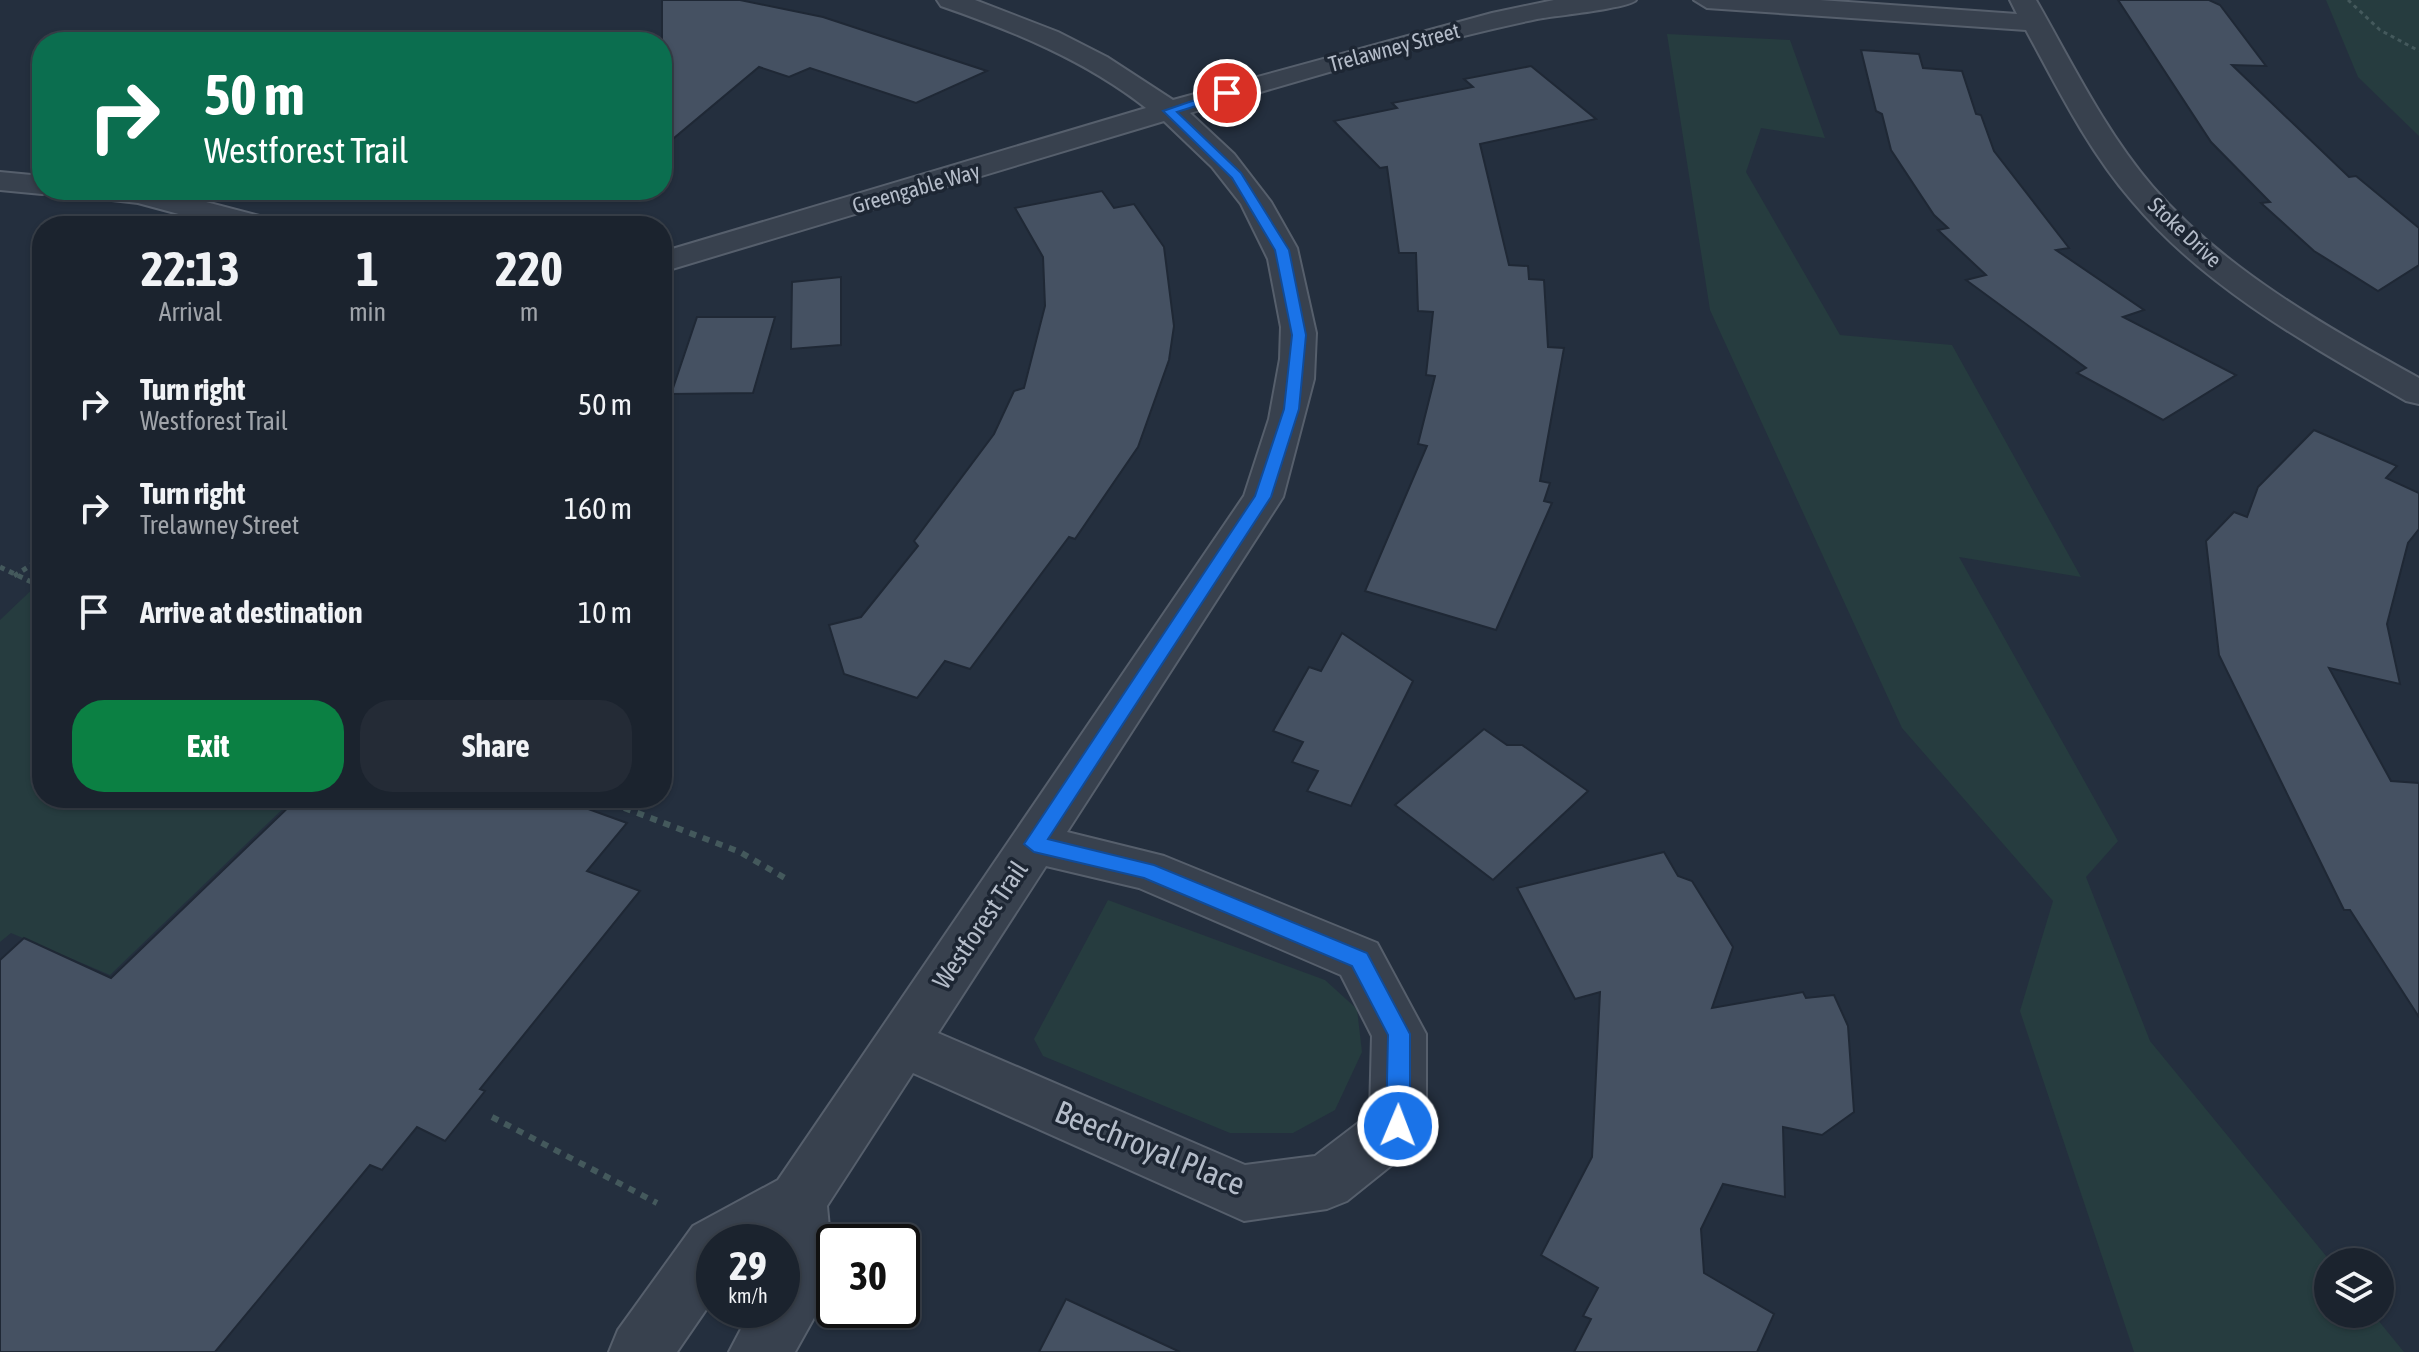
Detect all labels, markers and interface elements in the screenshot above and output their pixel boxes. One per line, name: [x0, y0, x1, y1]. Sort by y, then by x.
street label: Trelawney Street: [1326, 17, 1462, 77]
pin: [1193, 59, 1261, 127]
text: 50 m: [204, 63, 305, 127]
icon: right: [72, 64, 176, 168]
icon: arrive: [1205, 71, 1249, 115]
text: Westforest Trail: [204, 129, 408, 171]
street label: Greengable Way: [849, 157, 983, 219]
street label: Stoke Drive: [2143, 192, 2227, 272]
text: 22:13: [141, 241, 240, 296]
text: 1: [356, 241, 379, 296]
text: 220: [495, 241, 563, 296]
text: Arrival: [159, 297, 222, 327]
text: min: [349, 297, 386, 327]
text: m: [520, 297, 538, 327]
text: Turn right: [140, 372, 246, 406]
icon: right: [72, 382, 116, 426]
text: 50 m: [578, 387, 632, 421]
text: Westforest Trail: [140, 406, 288, 436]
text: Turn right: [140, 476, 246, 510]
icon: right: [72, 486, 116, 530]
text: 160 m: [564, 491, 632, 525]
text: Trelawney Street: [140, 510, 299, 540]
icon: arrive: [72, 590, 116, 634]
text: Arrive at destination: [140, 595, 362, 629]
text: 10 m: [578, 595, 632, 629]
button: Exit: [72, 700, 344, 792]
button: Share: [360, 700, 632, 792]
street label: Westforest Trail: [926, 855, 1034, 995]
position arrow: [1356, 1084, 1440, 1168]
street label: Beechroyal Place: [1050, 1093, 1251, 1202]
speed limit sign: 30: [816, 1224, 920, 1328]
text: 29: [729, 1243, 767, 1288]
map controls: [2314, 1248, 2394, 1328]
button: layers: [2314, 1248, 2394, 1328]
text: km/h: [728, 1284, 768, 1307]

